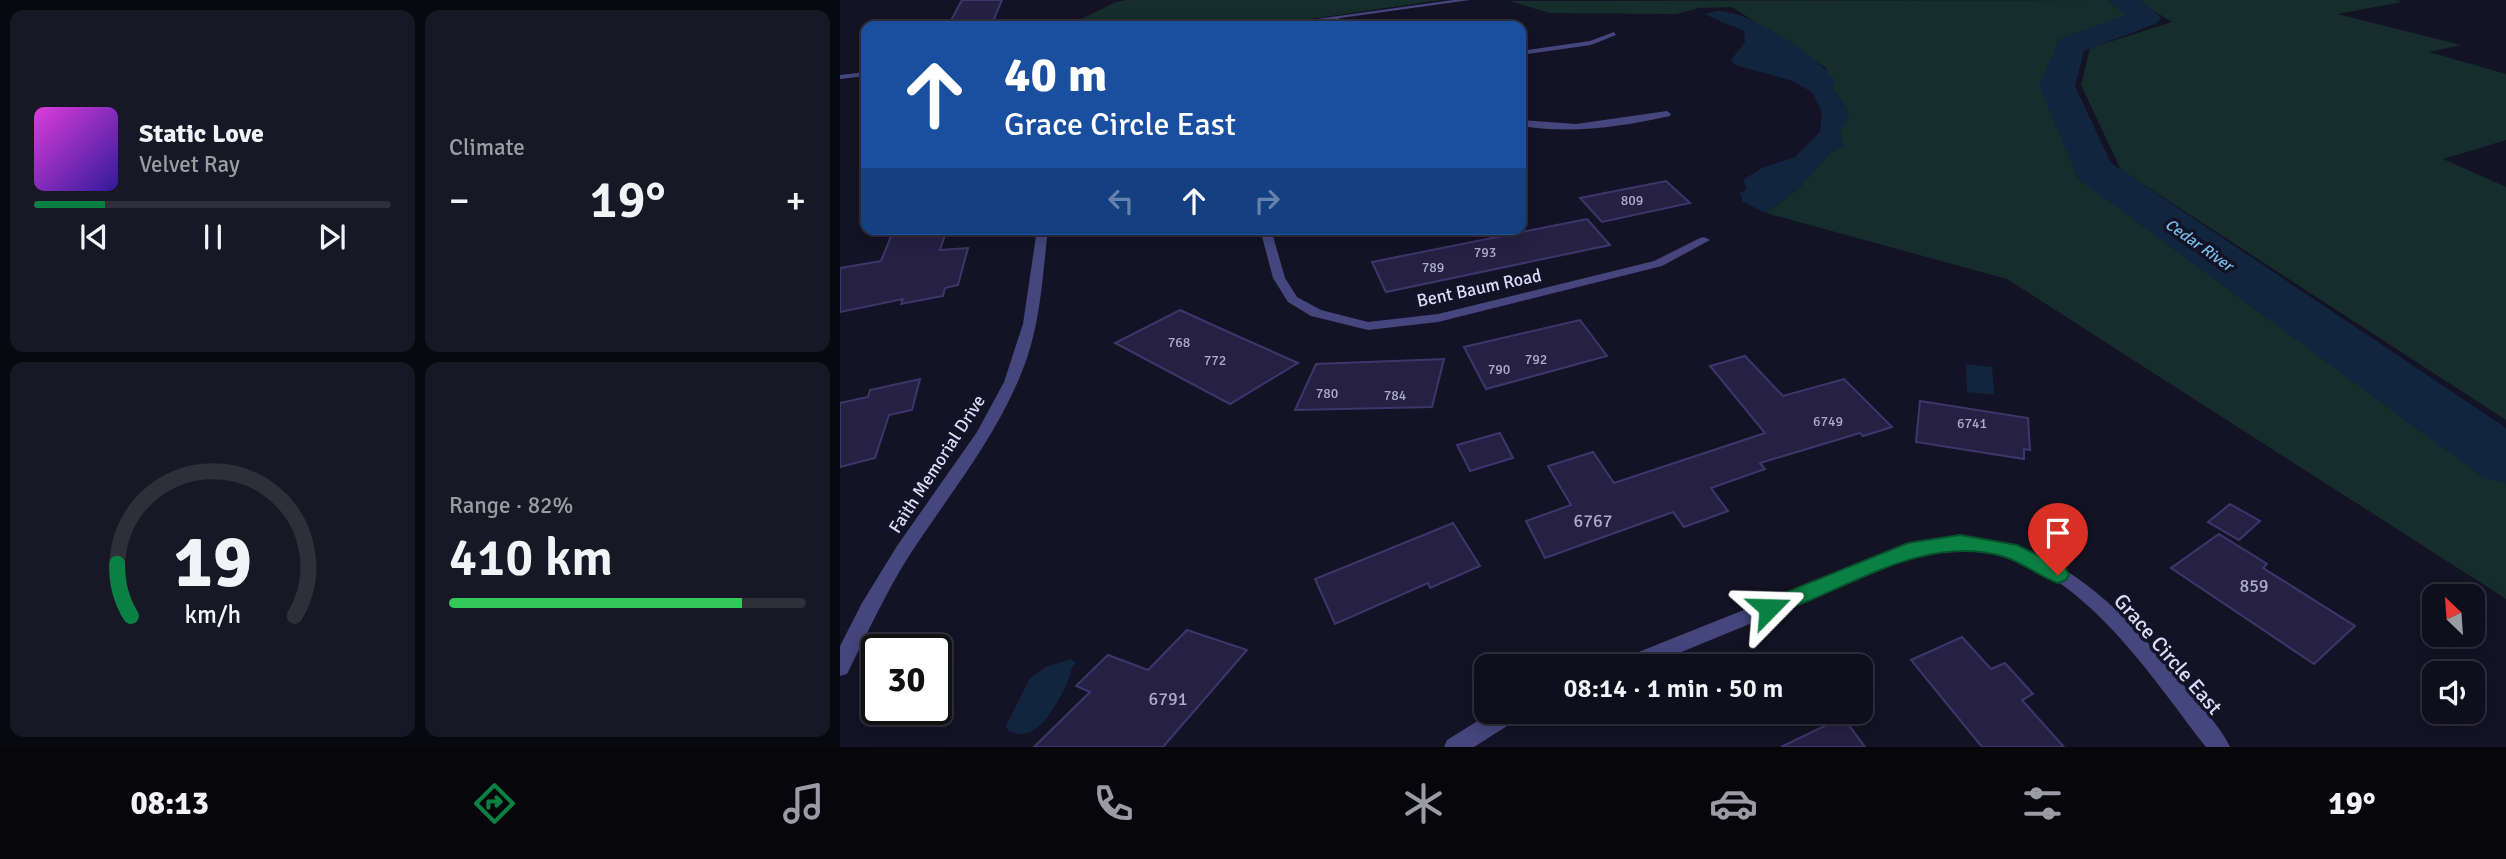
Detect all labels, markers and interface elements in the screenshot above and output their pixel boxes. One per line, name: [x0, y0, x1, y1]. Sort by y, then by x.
text: 40 m: [1004, 45, 1107, 105]
icon: ahead: [889, 49, 980, 140]
text: Grace Circle East: [1004, 105, 1236, 144]
text: Static Love: [139, 118, 264, 150]
text: Climate: [449, 133, 525, 162]
text: Velvet Ray: [139, 150, 240, 179]
text: 19°: [589, 168, 666, 232]
text: −: [449, 177, 470, 224]
text: +: [785, 177, 806, 224]
icon: left: [1102, 182, 1140, 220]
icon: ahead: [1175, 182, 1213, 220]
icon: right: [1248, 182, 1286, 220]
house number: 809: [1621, 192, 1643, 209]
water label: Cedar River: [2161, 214, 2239, 277]
icon: previous: [75, 218, 113, 256]
icon: pause: [194, 218, 232, 256]
icon: next: [313, 218, 351, 256]
house number: 793: [1474, 244, 1496, 261]
house number: 789: [1422, 259, 1444, 276]
street label: Bent Baum Road: [1415, 264, 1543, 312]
house number: 768: [1168, 334, 1190, 351]
house number: 792: [1525, 351, 1547, 368]
house number: 772: [1204, 352, 1226, 369]
house number: 790: [1488, 361, 1510, 378]
house number: 780: [1316, 385, 1338, 402]
house number: 784: [1384, 387, 1407, 404]
street label: Faith Memorial Drive: [884, 391, 990, 537]
house number: 6749: [1813, 413, 1843, 430]
house number: 6741: [1957, 415, 1987, 432]
text: Range · 82%: [449, 491, 573, 520]
pin: [2028, 503, 2088, 575]
house number: 6767: [1574, 510, 1612, 532]
icon: arrive: [2039, 514, 2077, 552]
text: 19: [173, 518, 252, 607]
text: 410 km: [449, 526, 613, 590]
position arrow: [1732, 571, 1806, 645]
house number: 859: [2239, 575, 2269, 597]
north arrow: [2422, 584, 2485, 648]
map controls: [2422, 584, 2485, 724]
street label: Grace Circle East: [2108, 588, 2228, 720]
text: km/h: [184, 598, 241, 629]
speed limit sign: 30: [861, 634, 952, 725]
button: sound: [2422, 661, 2485, 724]
text: 08:14 · 1 min · 50 m: [1564, 673, 1783, 705]
house number: 6791: [1149, 688, 1187, 710]
icon: directions: [470, 779, 519, 828]
icon: music: [779, 779, 828, 828]
icon: phone: [1089, 779, 1138, 828]
icon: climate: [1399, 779, 1448, 828]
icon: car: [1709, 779, 1758, 828]
icon: filters: [2018, 779, 2067, 828]
text: 08:13: [130, 784, 209, 823]
text: 19°: [2328, 784, 2376, 823]

